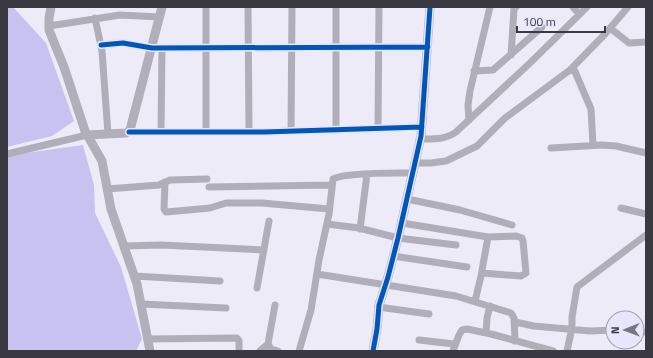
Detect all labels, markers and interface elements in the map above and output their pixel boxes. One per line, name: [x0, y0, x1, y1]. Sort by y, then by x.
scale bar: [517, 8, 605, 34]
text: 100 m: [523, 12, 556, 31]
north arrow: [605, 310, 645, 350]
text: N: [607, 326, 623, 334]

